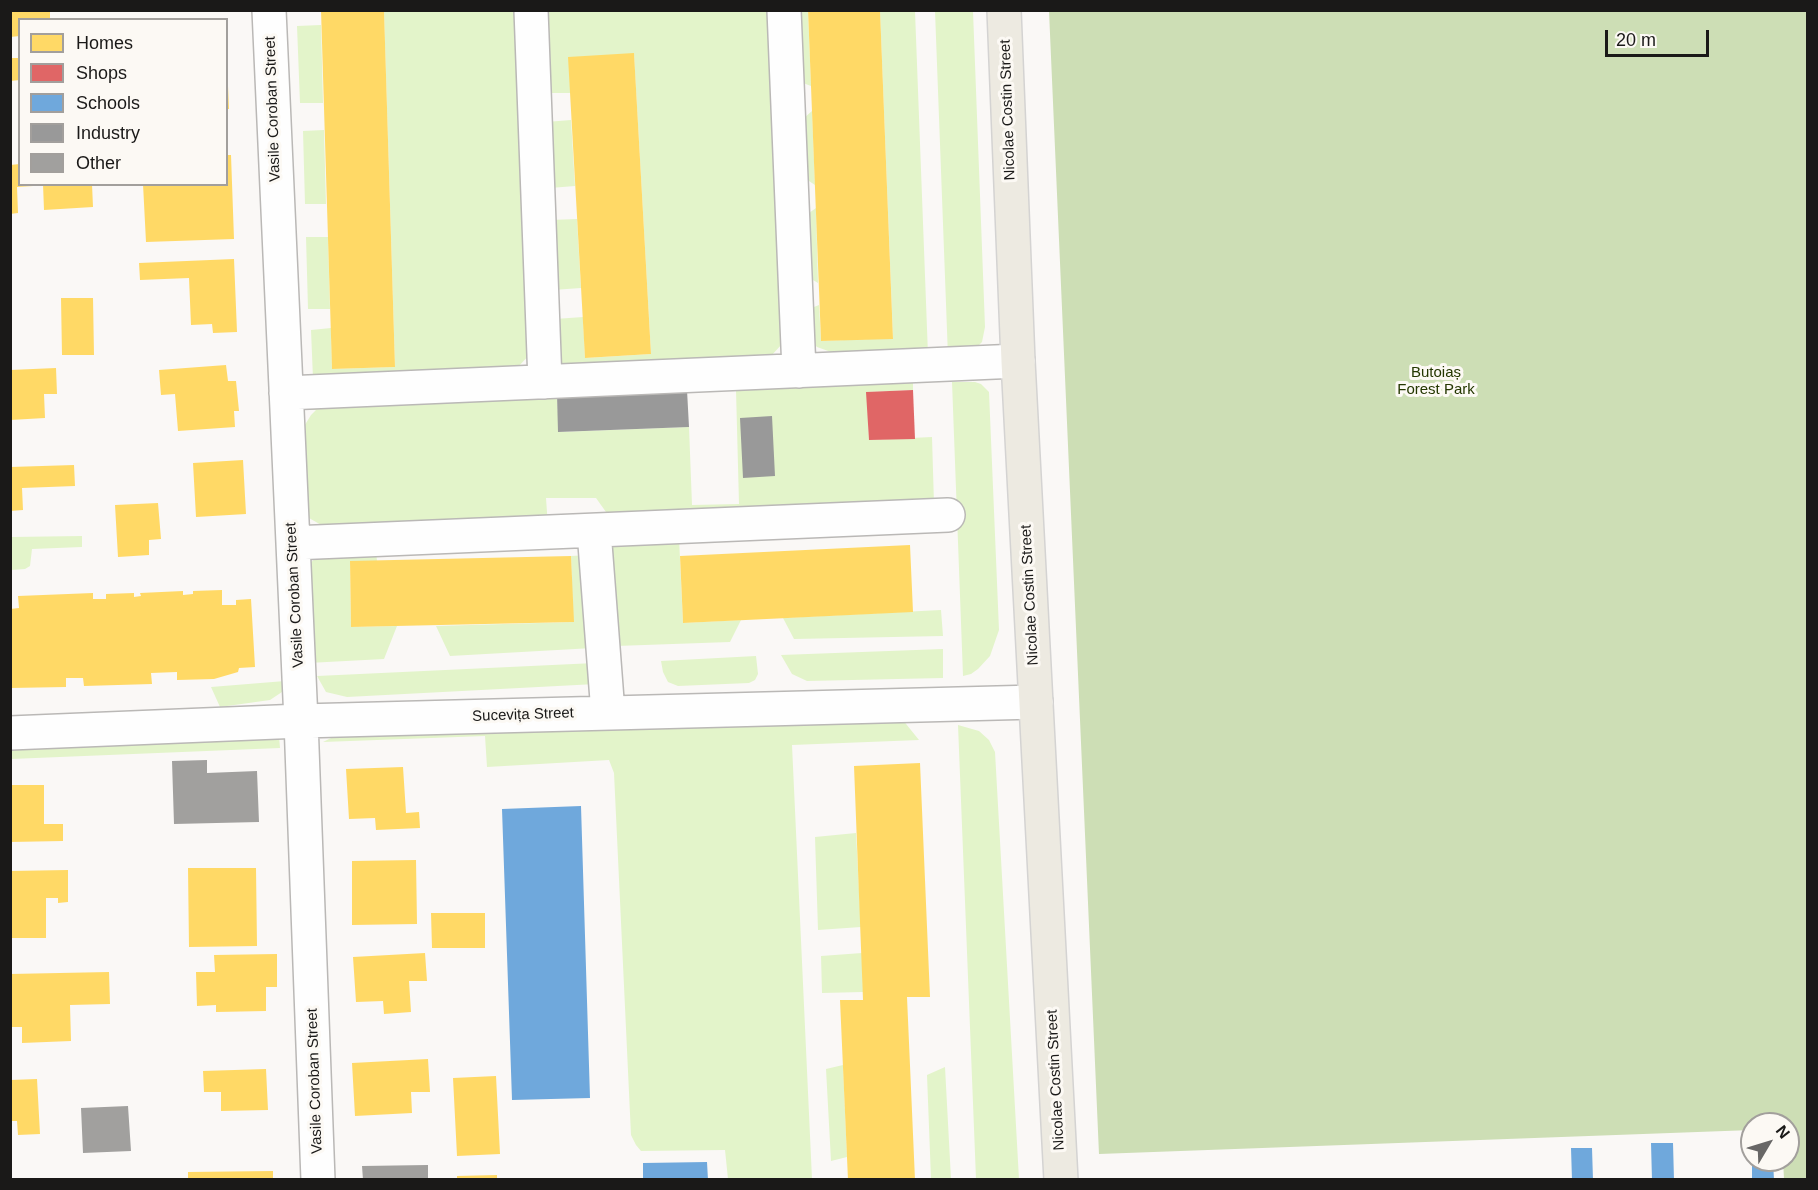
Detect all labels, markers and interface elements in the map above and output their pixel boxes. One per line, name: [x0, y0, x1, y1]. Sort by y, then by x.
legend: [18, 18, 228, 186]
scale bar: [1608, 18, 1712, 56]
text: 20 m: [1616, 30, 1656, 50]
text: Homes: [76, 33, 133, 53]
street label: Vasile Coroban Street: [261, 36, 285, 182]
street label: Nicolae Costin Street: [997, 39, 1019, 181]
text: Shops: [76, 63, 127, 83]
text: Schools: [76, 93, 140, 113]
text: Industry: [76, 123, 140, 143]
text: Other: [76, 153, 121, 173]
park label: Butoiaș Forest Park: [1397, 364, 1475, 399]
street label: Vasile Coroban Street: [282, 522, 308, 668]
street label: Nicolae Costin Street: [1017, 524, 1043, 666]
street label: Sucevița Street: [472, 704, 574, 726]
street label: Vasile Coroban Street: [303, 1008, 327, 1154]
street label: Nicolae Costin Street: [1043, 1009, 1069, 1151]
north arrow: [1740, 1112, 1800, 1172]
text: N: [1773, 1122, 1793, 1142]

